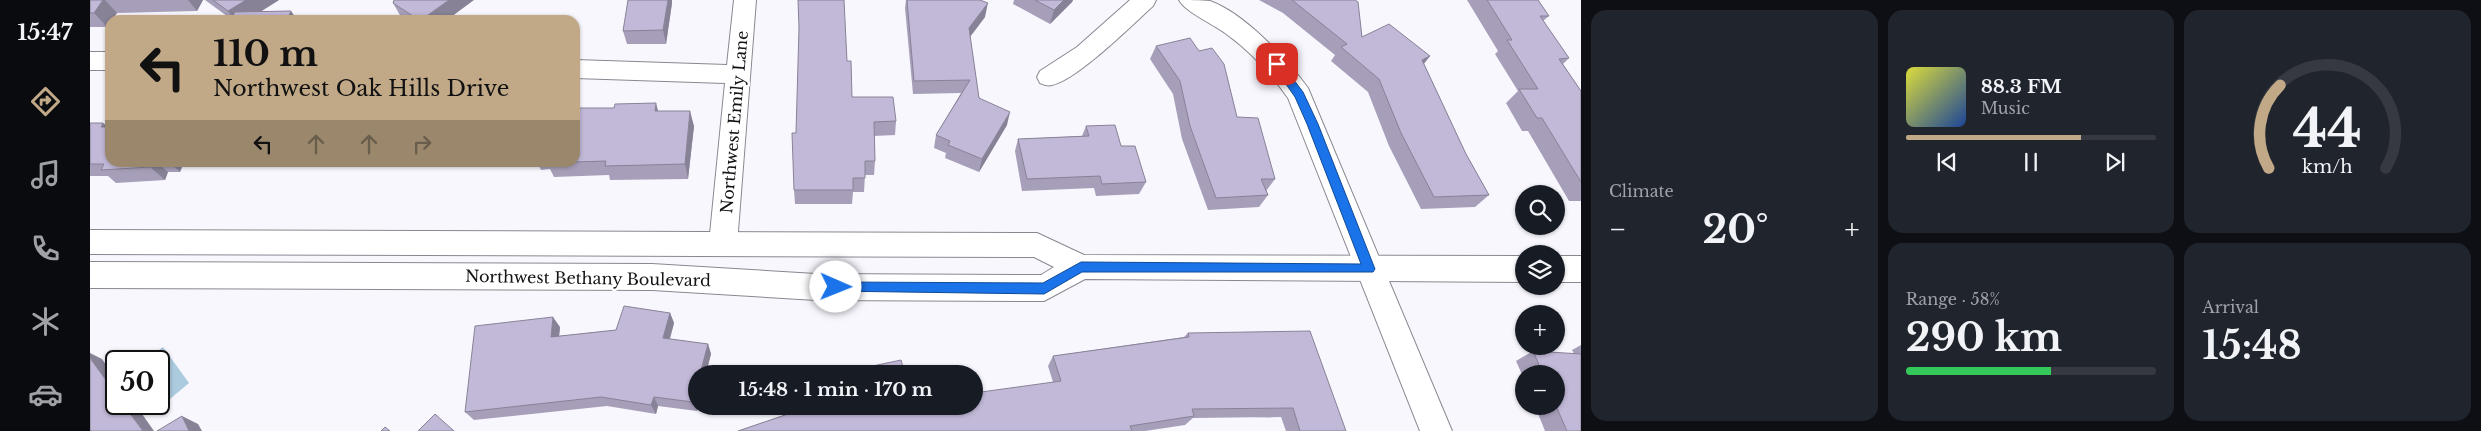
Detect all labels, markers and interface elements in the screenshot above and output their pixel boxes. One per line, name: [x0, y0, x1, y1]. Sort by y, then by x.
text: 15:47: [18, 19, 72, 46]
street label: Northwest Emily Lane: [716, 30, 752, 214]
text: 110 m: [213, 32, 318, 75]
icon: left: [130, 35, 195, 100]
pin: [1256, 43, 1298, 85]
icon: arrive: [1263, 50, 1291, 78]
text: Northwest Oak Hills Drive: [213, 75, 509, 102]
text: 88.3 FM: [1981, 75, 2062, 98]
icon: directions: [28, 84, 63, 119]
text: 44: [2293, 97, 2362, 161]
text: Music: [1981, 98, 2030, 118]
icon: left: [249, 130, 277, 158]
icon: ahead: [302, 130, 330, 158]
icon: ahead: [355, 130, 383, 158]
icon: right: [408, 130, 436, 158]
icon: previous: [1933, 148, 1961, 176]
icon: pause: [2017, 148, 2045, 176]
icon: next: [2101, 148, 2129, 176]
text: km/h: [2302, 156, 2353, 178]
icon: music: [28, 157, 63, 192]
text: Climate: [1609, 181, 1674, 201]
map controls: [1515, 185, 1565, 415]
button: search: [1515, 185, 1565, 235]
text: 20°: [1702, 206, 1769, 253]
text: −: [1609, 212, 1627, 247]
text: +: [1844, 212, 1860, 247]
icon: phone: [28, 231, 63, 266]
button: layers: [1515, 245, 1565, 295]
position arrow: [809, 260, 861, 312]
street label: Northwest Bethany Boulevard: [465, 266, 711, 290]
text: Range · 58%: [1906, 289, 2000, 309]
text: Arrival: [2202, 297, 2259, 317]
icon: climate: [28, 304, 63, 339]
button: +: [1515, 305, 1565, 355]
text: 290 km: [1906, 314, 2062, 361]
text: 15:48: [2202, 322, 2302, 369]
speed limit sign: 50: [105, 350, 170, 415]
button: −: [1515, 365, 1565, 415]
icon: car: [28, 377, 63, 412]
text: 15:48 · 1 min · 170 m: [738, 378, 933, 401]

